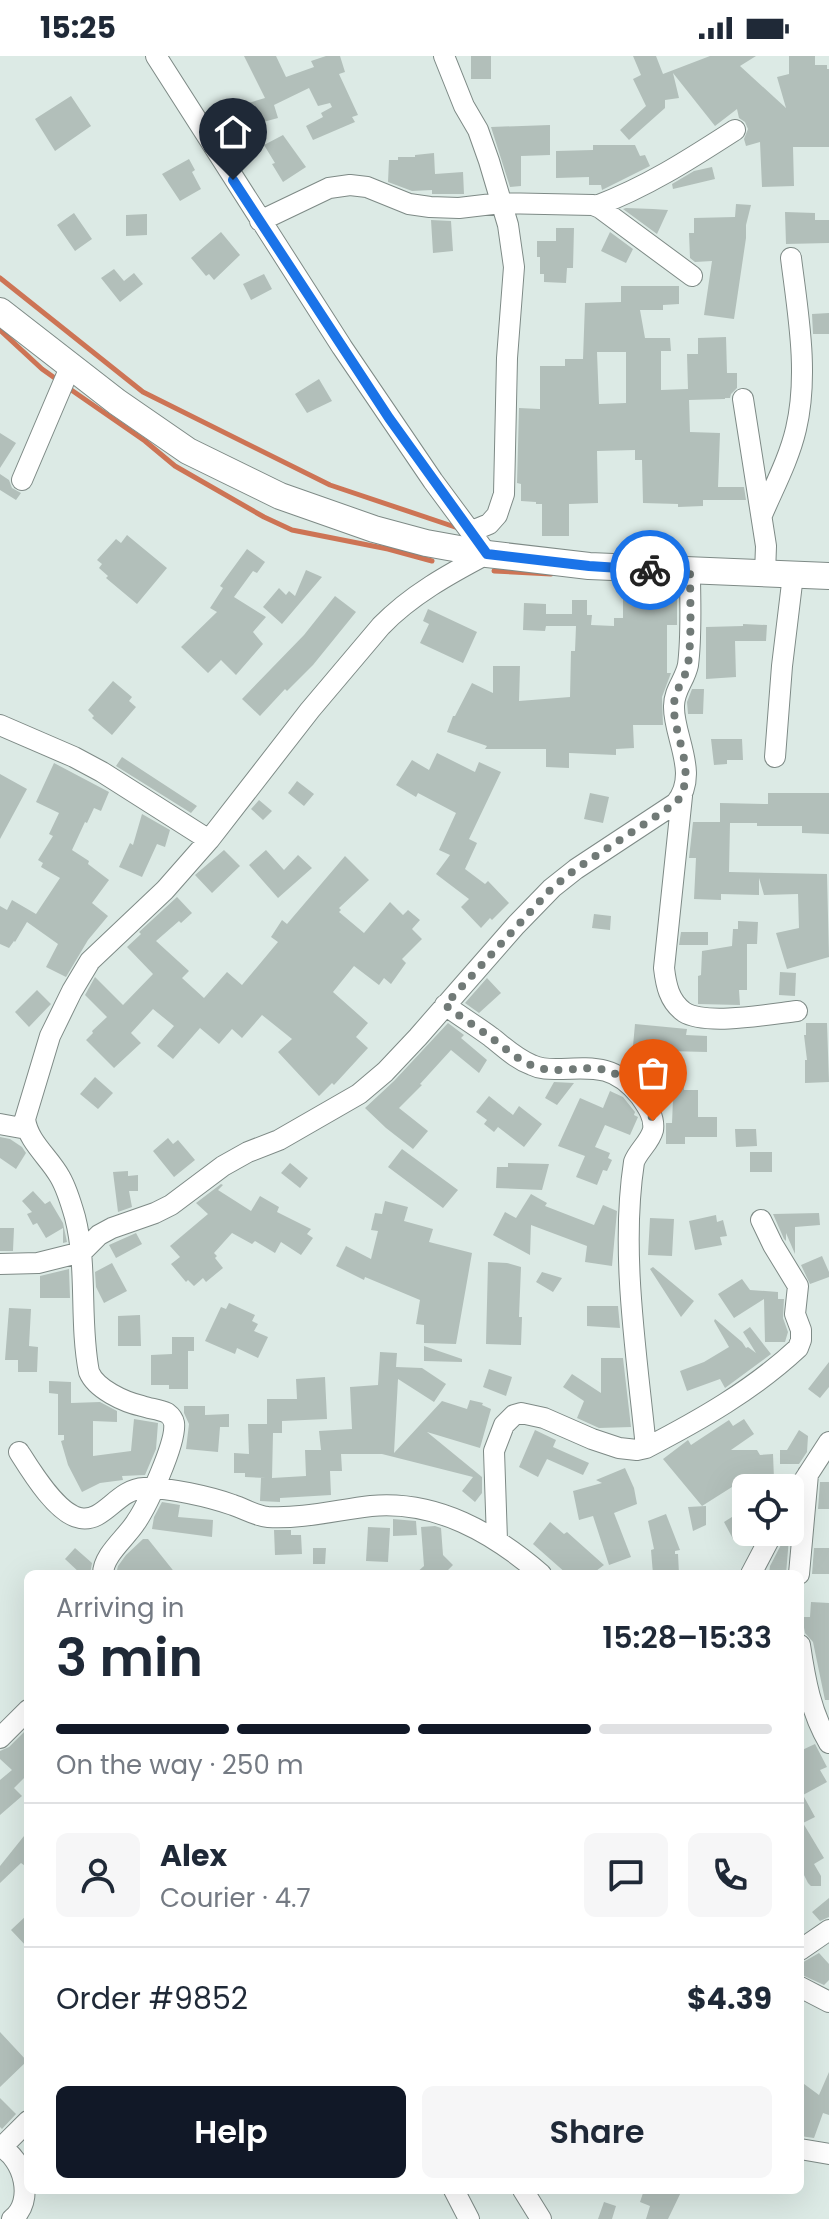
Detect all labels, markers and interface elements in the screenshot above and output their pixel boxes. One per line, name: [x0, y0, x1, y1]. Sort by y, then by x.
text: 15:25: [40, 6, 116, 49]
pin: [199, 98, 267, 180]
icon: home: [211, 110, 255, 154]
courier: [610, 530, 690, 610]
icon: bike: [628, 548, 672, 592]
pin: [619, 1039, 687, 1121]
icon: bag: [631, 1051, 675, 1095]
map controls: [732, 1474, 804, 1546]
button: locate: [732, 1474, 804, 1546]
text: Arriving in: [56, 1590, 185, 1626]
text: 15:28–15:33: [602, 1616, 772, 1659]
text: 3 min: [56, 1621, 203, 1694]
text: On the way · 250 m: [56, 1747, 303, 1783]
button: person: [56, 1833, 140, 1917]
button: chat: [584, 1833, 668, 1917]
button: phone: [688, 1833, 772, 1917]
text: Alex: [160, 1834, 227, 1877]
text: Courier · 4.7: [160, 1880, 311, 1916]
text: Order #9852: [56, 1977, 248, 2020]
text: $4.39: [687, 1977, 772, 2020]
button: Help: [56, 2086, 406, 2178]
button: Share: [422, 2086, 772, 2178]

